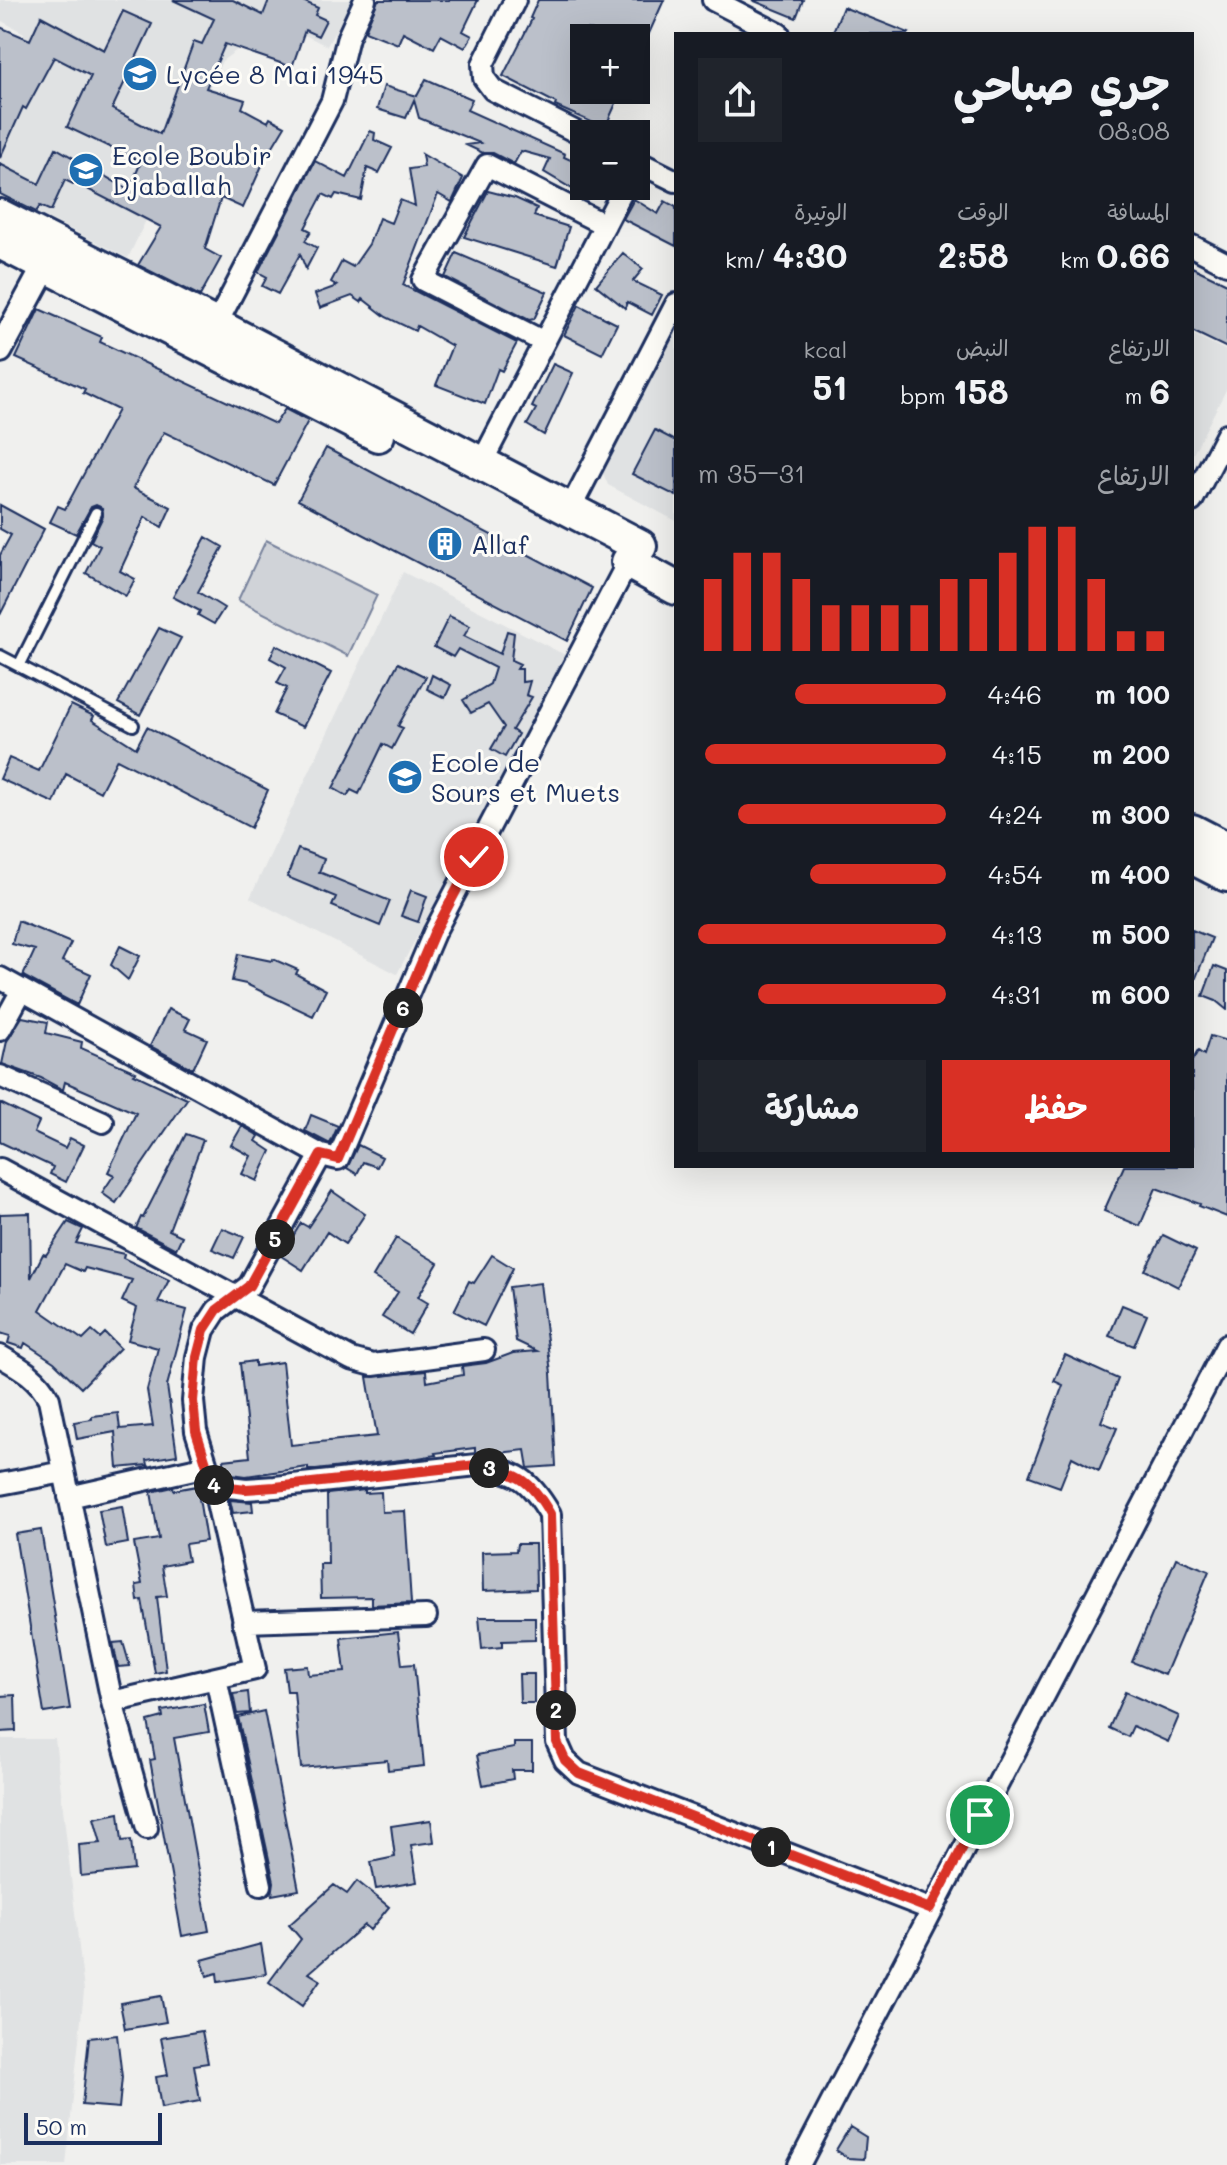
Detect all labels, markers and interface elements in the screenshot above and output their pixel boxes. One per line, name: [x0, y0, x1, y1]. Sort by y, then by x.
map controls: [570, 24, 650, 200]
button: +: [570, 24, 650, 104]
text: جري صباحي: [953, 54, 1170, 111]
school or university icon: Lycée 8 Mai 1945: [121, 55, 159, 93]
place label: Lycée 8 Mai 1945: [166, 57, 384, 91]
button: share: [698, 58, 782, 142]
text: 08:08: [1098, 113, 1170, 147]
button: −: [570, 120, 650, 200]
place label: Ecole Boubir Djaballah: [112, 138, 272, 202]
school or university icon: Ecole Boubir Djaballah: [67, 151, 105, 189]
text: الوتيرة: [794, 197, 847, 226]
text: الوقت: [957, 197, 1009, 226]
text: المسافة: [1107, 197, 1170, 226]
text: 4:30: [773, 232, 847, 277]
text: 2:58: [938, 232, 1009, 277]
text: 0.66: [1097, 232, 1170, 277]
text: /km: [725, 245, 773, 274]
text: km: [1060, 245, 1097, 274]
text: النبض: [956, 333, 1009, 362]
text: الارتفاع: [1108, 333, 1170, 362]
text: kcal: [803, 335, 847, 364]
text: 51: [812, 364, 847, 409]
text: 158: [953, 368, 1009, 413]
text: 6: [1149, 368, 1170, 413]
text: bpm: [901, 381, 953, 410]
text: m: [1125, 381, 1149, 410]
text: 31–35 m: [698, 456, 806, 490]
text: الارتفاع: [1097, 458, 1170, 492]
building icon: Allaf: [426, 525, 464, 563]
place label: Allaf: [471, 527, 529, 561]
text: 4:46: [988, 677, 1042, 711]
text: 100 m: [1095, 677, 1170, 711]
text: 4:15: [992, 737, 1042, 771]
text: 200 m: [1092, 737, 1170, 771]
place label: Ecole de Sours et Muets: [431, 745, 620, 809]
school or university icon: Ecole de Sours et Muets: [386, 758, 424, 796]
text: 4:24: [989, 797, 1042, 831]
text: 300 m: [1091, 797, 1170, 831]
pin: [440, 823, 508, 891]
icon: check: [452, 835, 496, 879]
text: 4:54: [988, 857, 1042, 891]
text: 400 m: [1090, 857, 1170, 891]
text: 4:13: [992, 917, 1042, 951]
text: 500 m: [1091, 917, 1170, 951]
text: 4:31: [992, 977, 1042, 1011]
text: 600 m: [1091, 977, 1170, 1011]
pin: 6: [383, 988, 423, 1028]
text: 6: [396, 993, 410, 1022]
button: مشاركة: [698, 1060, 926, 1152]
button: حفظ: [942, 1060, 1170, 1152]
pin: 5: [255, 1219, 295, 1259]
text: 5: [269, 1224, 281, 1253]
pin: 3: [469, 1448, 509, 1488]
text: 3: [482, 1453, 496, 1482]
pin: 4: [194, 1465, 234, 1505]
text: 4: [207, 1470, 221, 1499]
pin: 2: [536, 1690, 576, 1730]
text: 2: [550, 1695, 562, 1724]
pin: [946, 1781, 1014, 1849]
icon: arrive: [958, 1793, 1002, 1837]
pin: 1: [751, 1827, 791, 1867]
text: 1: [766, 1832, 776, 1861]
scale bar: [24, 2109, 162, 2145]
text: 50 m: [36, 2112, 87, 2141]

